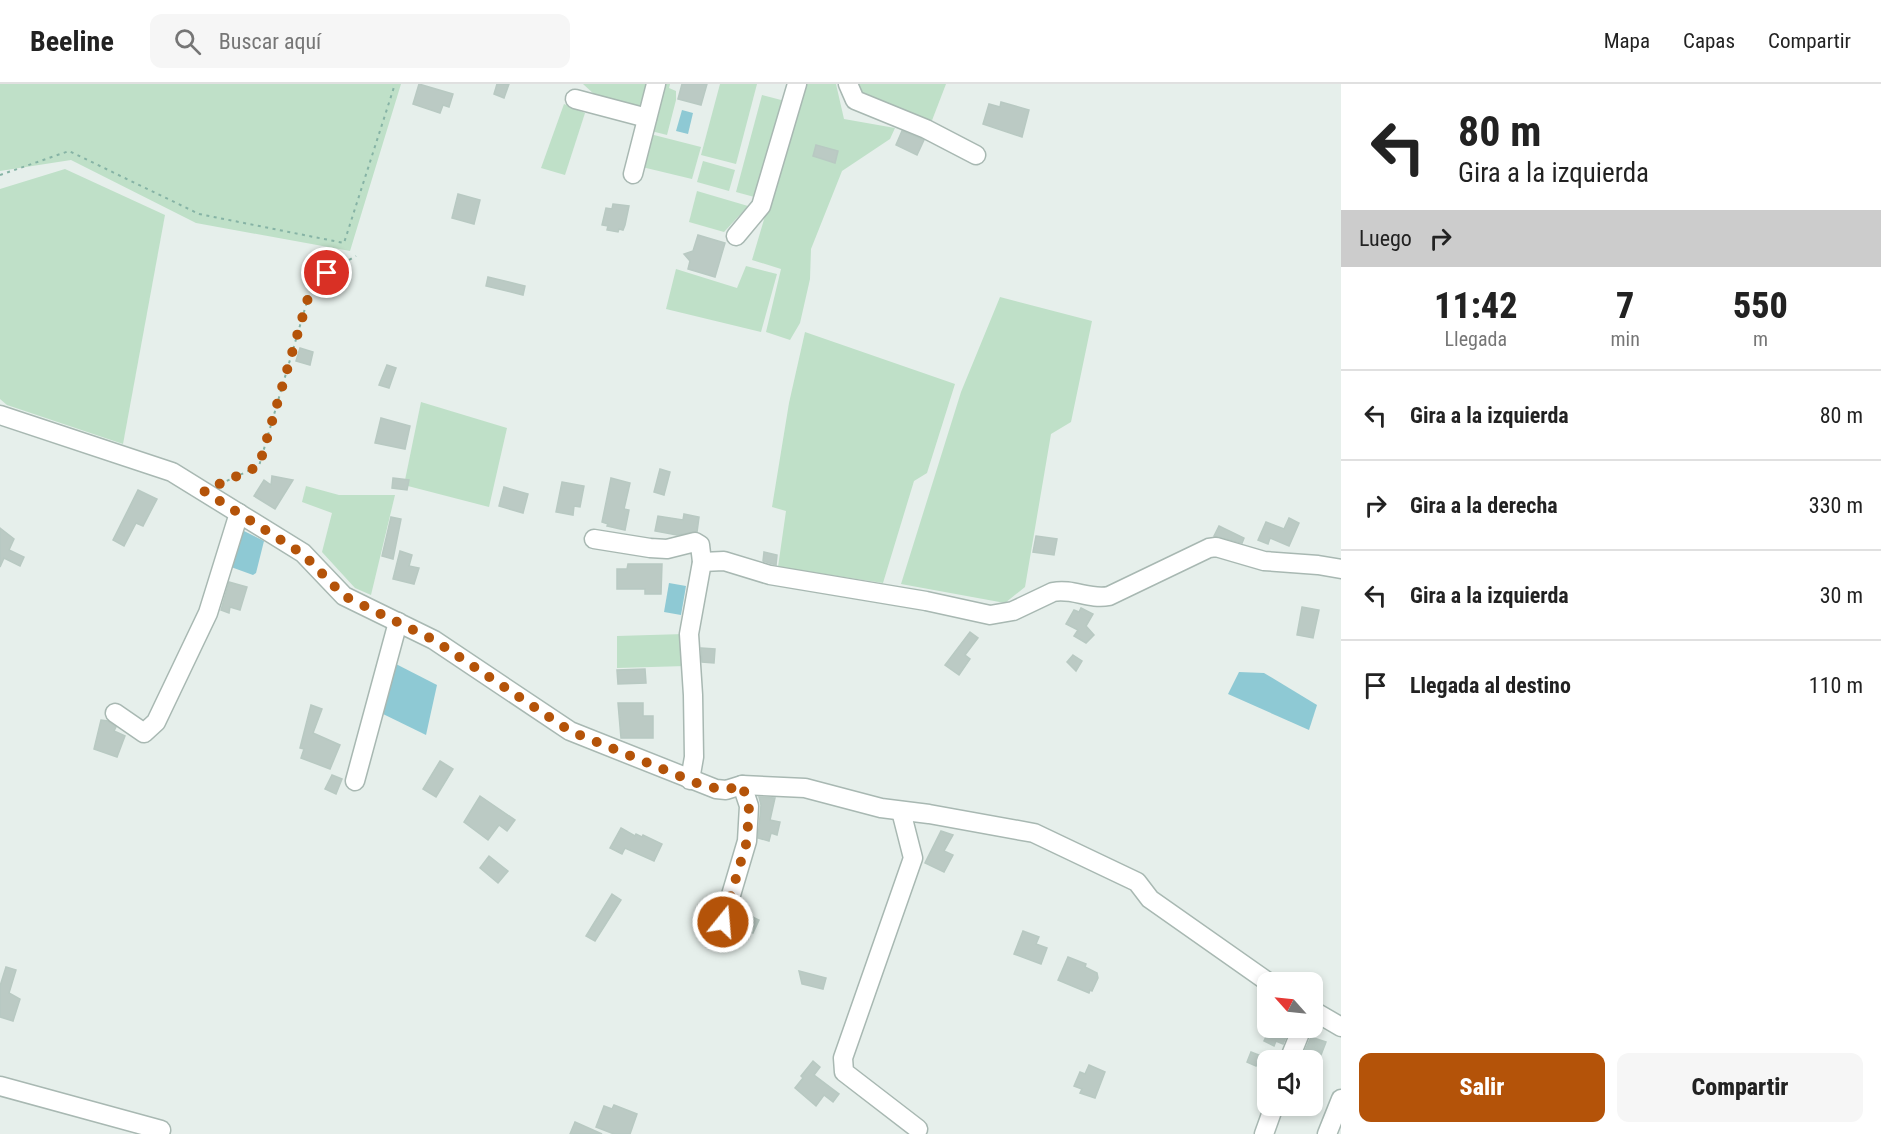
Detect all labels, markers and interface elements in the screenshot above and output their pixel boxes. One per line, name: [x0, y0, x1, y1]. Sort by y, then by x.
search box: [150, 14, 570, 68]
text: Beeline: [30, 25, 114, 58]
icon: search: [171, 25, 204, 58]
text: Buscar aquí: [219, 29, 321, 54]
text: Mapa: [1604, 29, 1650, 53]
text: Capas: [1683, 29, 1735, 53]
text: Compartir: [1768, 29, 1851, 53]
text: 80 m: [1458, 107, 1541, 156]
icon: left: [1359, 108, 1437, 186]
text: Gira a la izquierda: [1458, 157, 1649, 189]
icon: right: [1424, 222, 1457, 255]
text: Luego: [1359, 226, 1412, 251]
pin: [301, 247, 352, 298]
icon: arrive: [310, 256, 343, 289]
text: 11:42: [1434, 285, 1517, 327]
text: 7: [1616, 285, 1634, 327]
text: 550: [1733, 285, 1788, 327]
text: Llegada: [1445, 327, 1507, 351]
text: min: [1611, 327, 1640, 351]
text: m: [1753, 327, 1768, 351]
icon: left: [1359, 399, 1392, 432]
text: Gira a la izquierda: [1410, 403, 1569, 428]
text: 80 m: [1820, 403, 1863, 428]
icon: right: [1359, 489, 1392, 522]
text: Gira a la derecha: [1410, 493, 1558, 518]
text: 330 m: [1809, 493, 1863, 518]
icon: left: [1359, 579, 1392, 612]
text: Gira a la izquierda: [1410, 583, 1569, 608]
text: 30 m: [1820, 583, 1863, 608]
icon: arrive: [1359, 669, 1392, 702]
text: Llegada al destino: [1410, 673, 1571, 698]
text: 110 m: [1809, 673, 1863, 698]
position arrow: [691, 890, 755, 954]
north arrow: [1257, 972, 1323, 1038]
map controls: [1257, 972, 1323, 1116]
button: sound: [1257, 1050, 1323, 1116]
button: Salir: [1359, 1053, 1605, 1122]
button: Compartir: [1617, 1053, 1863, 1122]

